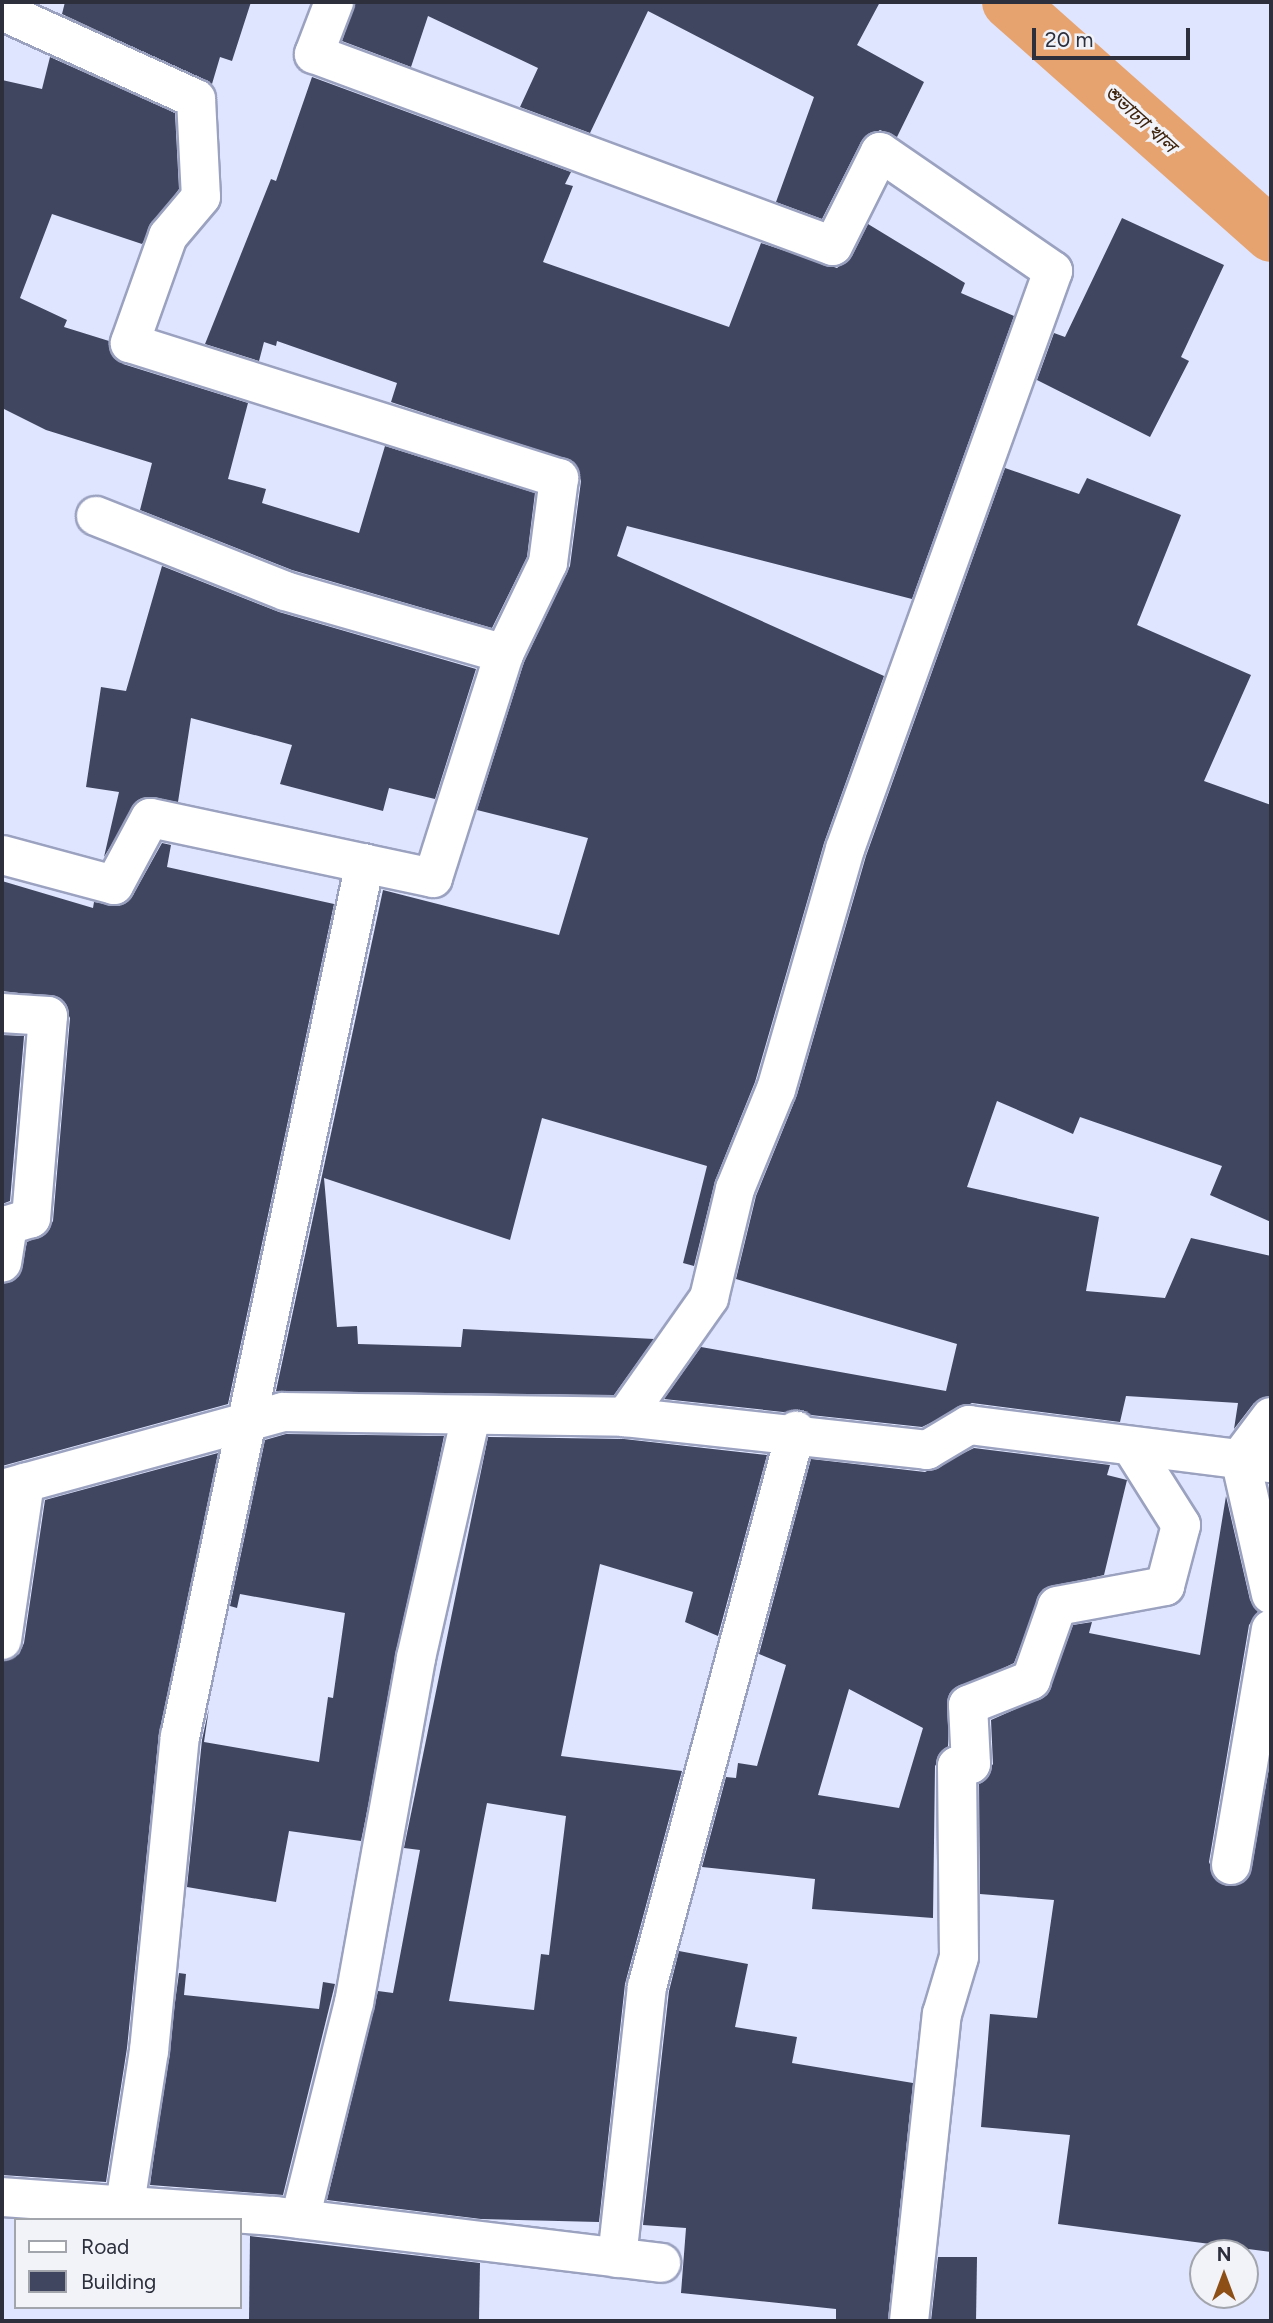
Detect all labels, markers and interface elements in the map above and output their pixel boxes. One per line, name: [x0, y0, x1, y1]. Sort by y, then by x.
scale bar: [1035, 14, 1192, 58]
text: 20 m: [1045, 27, 1093, 52]
water label: শুভাঢ্যা খাল: [1099, 81, 1181, 157]
legend: [14, 2218, 242, 2309]
text: Road: [81, 2234, 129, 2259]
north arrow: [1189, 2239, 1259, 2309]
text: N: [1217, 2243, 1231, 2266]
text: Building: [81, 2269, 156, 2294]

